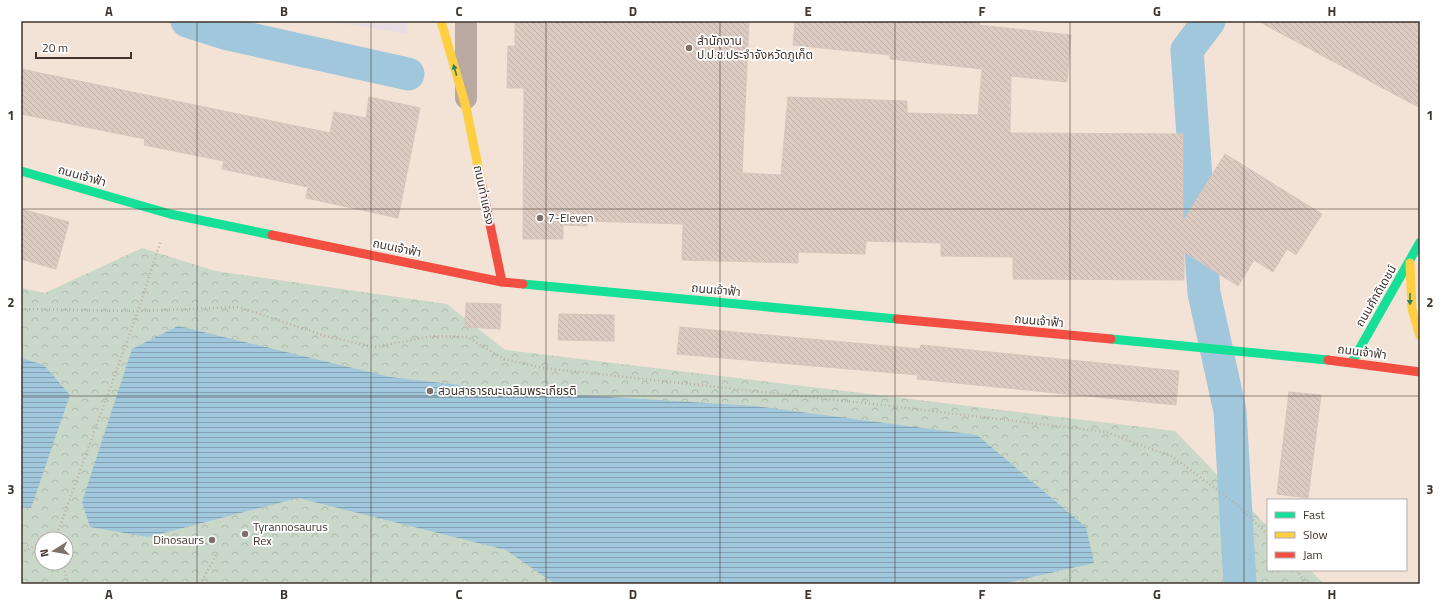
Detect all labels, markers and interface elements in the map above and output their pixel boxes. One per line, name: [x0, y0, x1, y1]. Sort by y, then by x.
text: A: [105, 1, 113, 21]
text: B: [280, 1, 288, 21]
text: C: [455, 1, 463, 21]
text: D: [629, 1, 637, 21]
text: E: [804, 1, 812, 21]
text: F: [979, 1, 986, 21]
text: G: [1153, 1, 1161, 21]
text: H: [1328, 1, 1336, 21]
place label: สำนักงาน ป.ป.ช.ประจำจังหวัดภูเก็ต: [697, 31, 813, 64]
scale bar: [36, 34, 131, 60]
text: 20 m: [42, 38, 68, 57]
marker: สำนักงาน ป.ป.ช.ประจำจังหวัดภูเก็ต: [684, 43, 694, 53]
one-way arrow: [452, 64, 458, 76]
text: 1: [7, 105, 15, 125]
text: 1: [1426, 105, 1434, 125]
street label: ถนนเจ้าฟ้า: [56, 160, 109, 191]
street label: ถนนท่าแครง: [469, 163, 500, 226]
place label: 7-Eleven: [548, 208, 594, 227]
marker: 7-Eleven: [535, 213, 545, 223]
street label: ถนนเจ้าฟ้า: [371, 233, 423, 262]
street label: ถนนศักดิเดชน์: [1350, 261, 1401, 330]
street label: ถนนเจ้าฟ้า: [691, 278, 742, 301]
text: 2: [7, 292, 15, 312]
text: 2: [1426, 292, 1434, 312]
one-way arrow: [1407, 293, 1413, 306]
street label: ถนนเจ้าฟ้า: [1014, 309, 1065, 332]
street label: ถนนเจ้าฟ้า: [1336, 339, 1388, 364]
place label: สวนสาธารณะเฉลิมพระเกียรติ: [438, 381, 577, 400]
marker: สวนสาธารณะเฉลิมพระเกียรติ: [425, 386, 435, 396]
text: 3: [7, 479, 15, 499]
text: 3: [1426, 479, 1434, 499]
legend: [1267, 499, 1407, 571]
text: Fast: [1303, 505, 1326, 524]
place label: Tyrannosaurus Rex: [253, 517, 328, 550]
text: Slow: [1303, 525, 1328, 544]
marker: Tyrannosaurus Rex: [240, 529, 250, 539]
place label: Dinosaurs: [153, 530, 204, 549]
north arrow: [34, 531, 74, 571]
marker: Dinosaurs: [207, 535, 217, 545]
text: Jam: [1303, 545, 1323, 564]
text: N: [36, 548, 53, 558]
text: A: [105, 584, 113, 604]
text: B: [280, 584, 288, 604]
text: C: [455, 584, 463, 604]
text: D: [629, 584, 637, 604]
text: E: [804, 584, 812, 604]
text: F: [979, 584, 986, 604]
text: G: [1153, 584, 1161, 604]
text: H: [1328, 584, 1336, 604]

